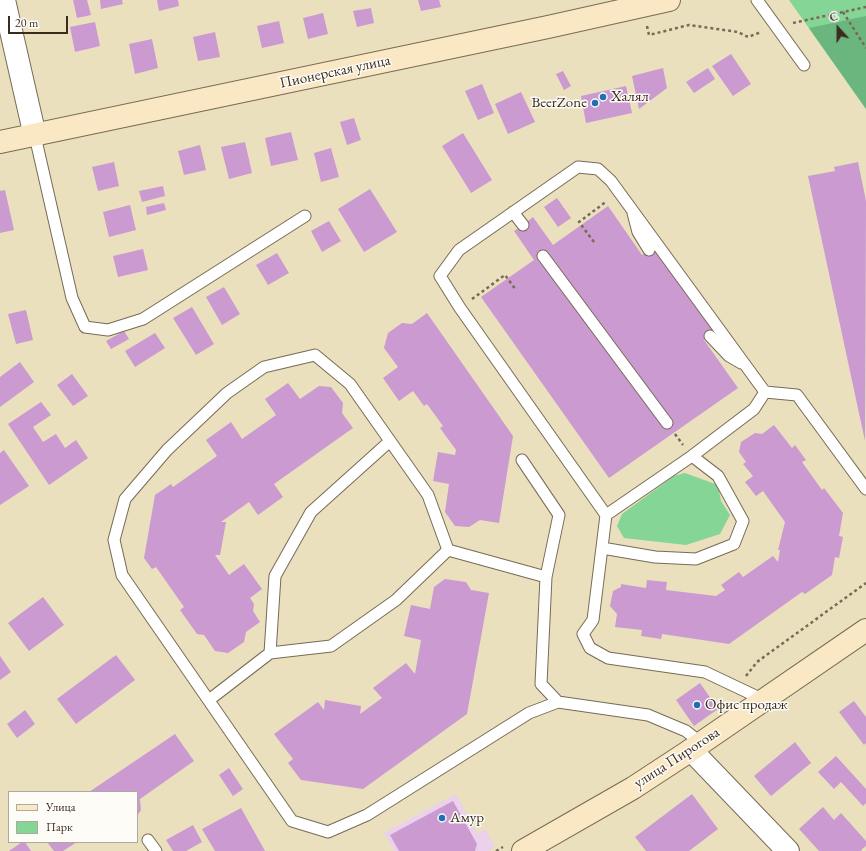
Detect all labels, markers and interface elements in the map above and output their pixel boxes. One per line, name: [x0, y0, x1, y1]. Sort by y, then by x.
scale bar: [10, 8, 70, 34]
north arrow: [818, 8, 858, 48]
text: С: [828, 9, 840, 25]
text: 20 m: [15, 15, 38, 31]
street label: Пионерская улица: [278, 51, 392, 93]
place label: Халял: [611, 88, 649, 106]
marker: Халял: [598, 92, 608, 102]
place label: BeerZone: [531, 94, 587, 112]
marker: BeerZone: [590, 98, 600, 108]
place label: Офис продаж: [705, 696, 788, 714]
marker: Офис продаж: [692, 700, 702, 710]
street label: улица Пирогова: [631, 724, 723, 792]
legend: [8, 791, 138, 843]
text: Улица: [46, 799, 76, 815]
place label: Амур: [450, 809, 484, 827]
marker: Амур: [437, 813, 447, 823]
text: Парк: [46, 819, 73, 835]

